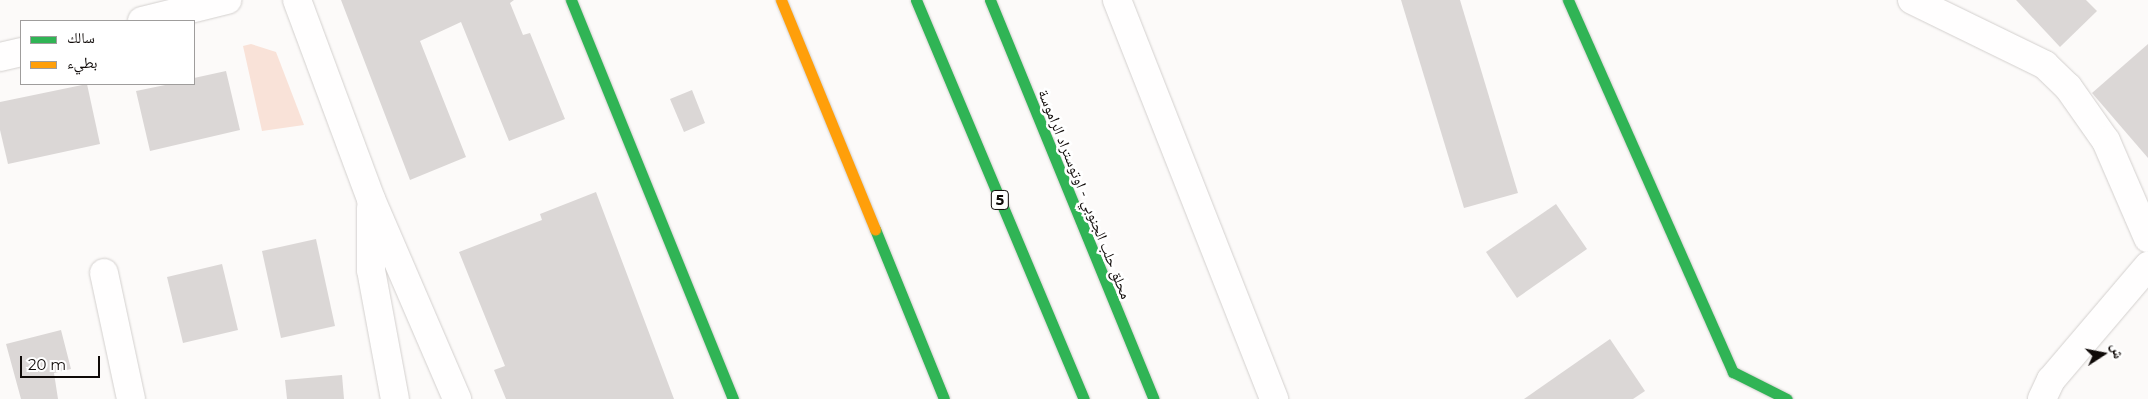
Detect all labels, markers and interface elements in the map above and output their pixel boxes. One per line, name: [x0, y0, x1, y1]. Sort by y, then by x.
legend: [20, 20, 195, 85]
text: سالك: [67, 28, 95, 47]
text: بطيء: [67, 53, 97, 72]
street label: محلق حلب الجنوبي - اوتوستراد الراموسة: [1035, 87, 1135, 301]
road number: 5: [990, 188, 1010, 212]
north arrow: [2078, 329, 2128, 379]
text: ش: [2107, 342, 2128, 360]
scale bar: [22, 346, 102, 378]
text: 20 m: [28, 355, 66, 374]

